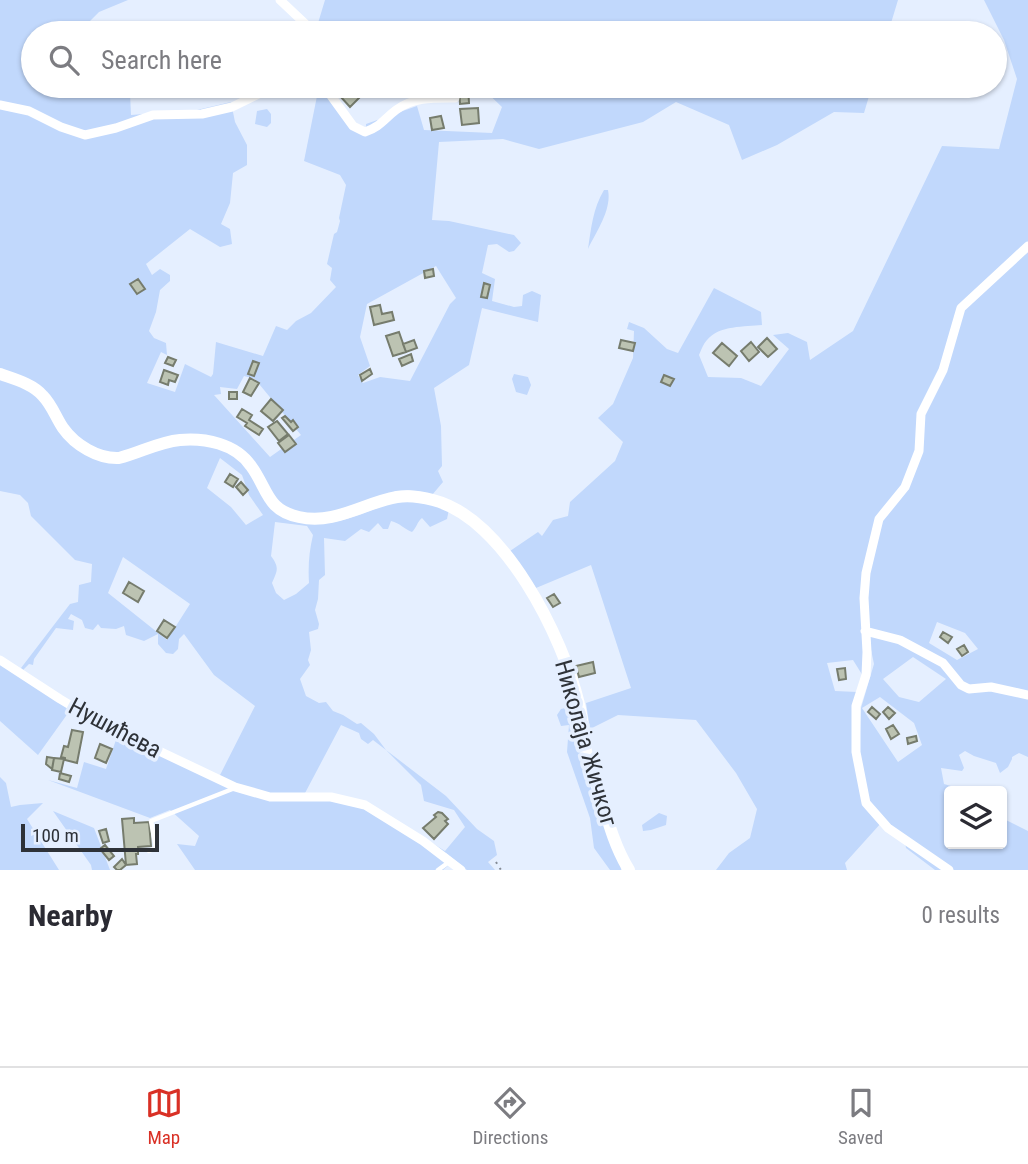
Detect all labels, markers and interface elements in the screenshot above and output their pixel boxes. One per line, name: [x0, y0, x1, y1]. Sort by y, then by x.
search box: [21, 21, 1007, 98]
icon: search: [45, 41, 83, 79]
text: Search here: [101, 45, 222, 75]
street label: Николаја Жичког: [549, 657, 623, 829]
street label: Нушићева: [64, 692, 166, 764]
map controls: [944, 786, 1007, 849]
button: layers: [944, 786, 1007, 849]
scale bar: [21, 821, 159, 853]
text: 100 m: [32, 824, 79, 847]
text: Nearby: [28, 898, 113, 933]
text: 0 results: [922, 902, 1000, 929]
tab: Map: [145, 1084, 183, 1149]
tab: Directions: [472, 1084, 548, 1149]
tab: Saved: [838, 1084, 883, 1149]

